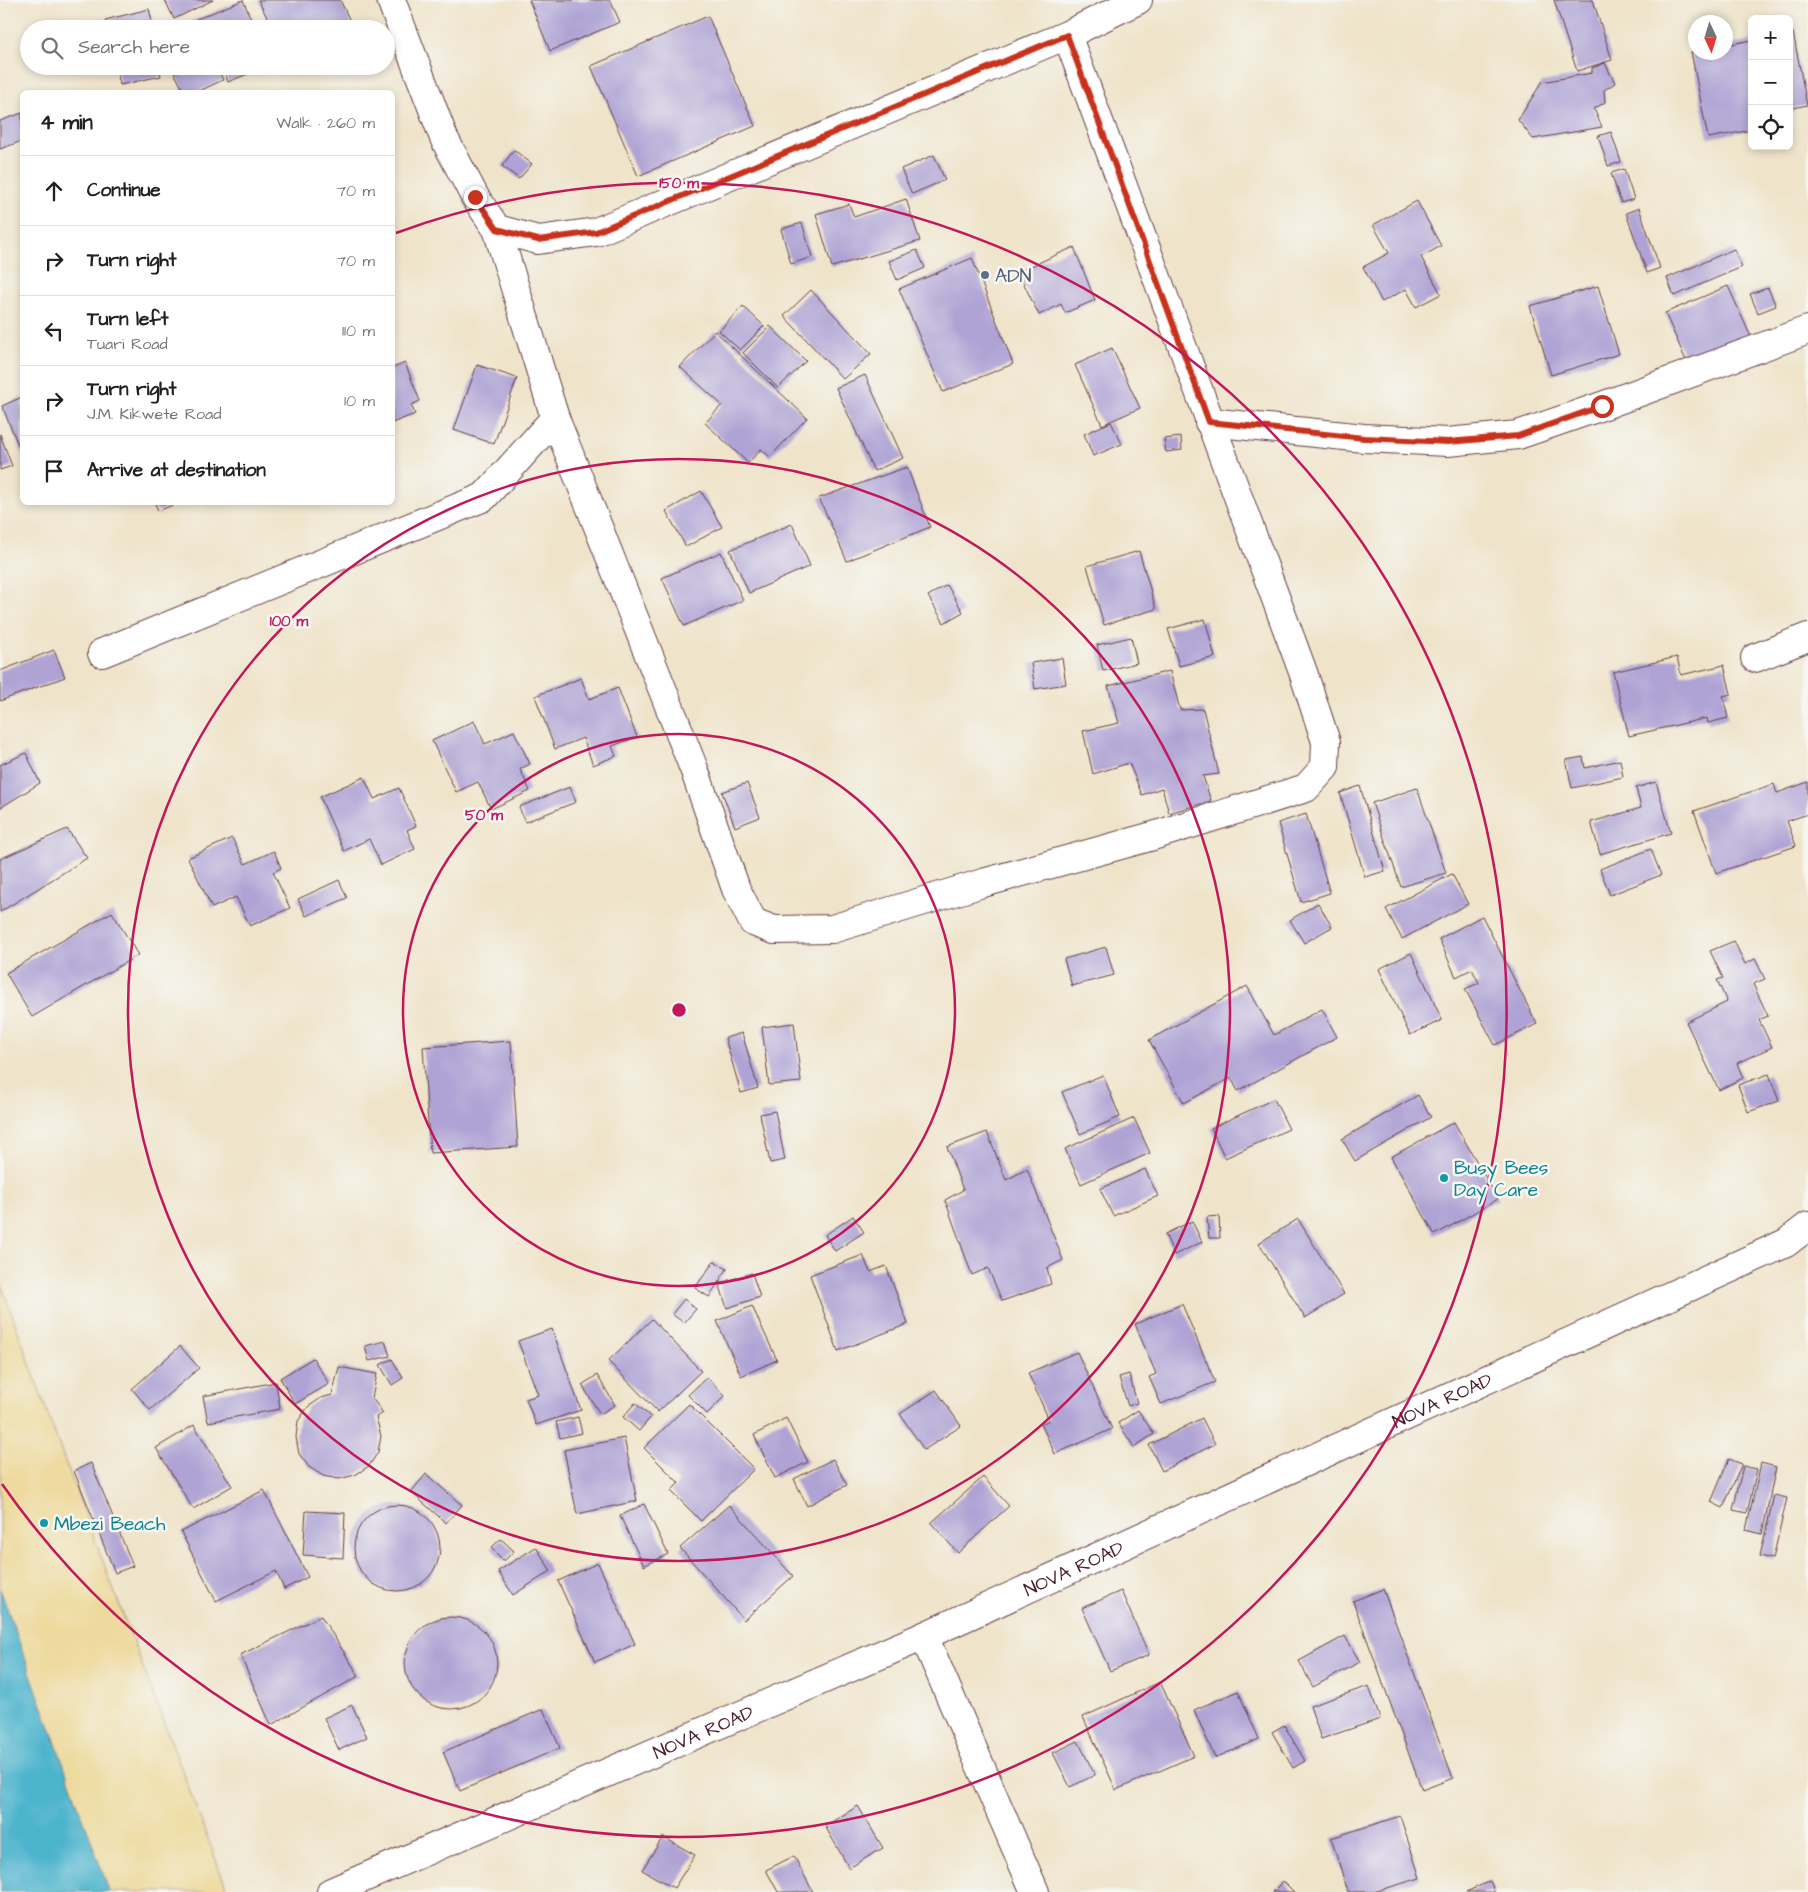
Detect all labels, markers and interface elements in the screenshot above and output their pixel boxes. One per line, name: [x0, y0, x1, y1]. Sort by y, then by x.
north arrow: [1688, 15, 1733, 60]
map controls: [1748, 15, 1793, 150]
button: +: [1748, 15, 1793, 60]
search box: [20, 20, 395, 75]
icon: search: [38, 34, 66, 62]
text: Search here: [78, 34, 190, 61]
button: −: [1748, 60, 1793, 105]
button: locate: [1748, 105, 1793, 150]
text: 4 min: [40, 108, 93, 137]
text: Walk · 260 m: [276, 112, 375, 134]
text: 150 m: [659, 173, 699, 194]
icon: ahead: [40, 177, 68, 205]
text: Continue: [87, 177, 161, 204]
text: 70 m: [336, 180, 375, 202]
route end: [464, 186, 487, 209]
icon: right: [40, 247, 68, 275]
text: Turn right: [87, 247, 176, 274]
text: 70 m: [336, 250, 375, 272]
place label: ADN: [995, 263, 1031, 290]
marker: ADN: [979, 269, 991, 281]
text: Turn left: [87, 306, 168, 333]
icon: left: [40, 317, 68, 345]
text: 110 m: [342, 320, 375, 342]
text: Tuari Road: [87, 333, 168, 355]
text: Turn right: [87, 376, 176, 403]
icon: right: [40, 387, 68, 415]
text: 10 m: [344, 390, 375, 412]
route start: [1591, 395, 1614, 418]
text: J.M. Kikwete Road: [87, 403, 221, 425]
icon: arrive: [40, 457, 68, 485]
text: Arrive at destination: [87, 457, 266, 484]
text: 100 m: [270, 611, 309, 632]
text: 50 m: [465, 805, 503, 826]
centre of rings: [670, 1001, 688, 1019]
place label: Busy Bees Day Care: [1454, 1155, 1548, 1205]
marker: Busy Bees Day Care: [1438, 1172, 1450, 1184]
street label: NOVA ROAD: [1388, 1367, 1497, 1436]
place label: Mbezi Beach: [54, 1511, 166, 1538]
marker: Mbezi Beach: [38, 1517, 50, 1529]
street label: NOVA ROAD: [1020, 1535, 1128, 1604]
street label: NOVA ROAD: [649, 1699, 758, 1766]

